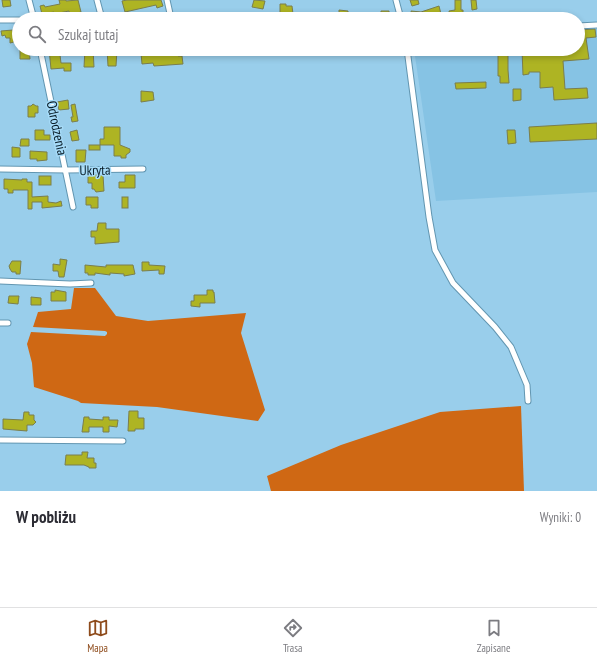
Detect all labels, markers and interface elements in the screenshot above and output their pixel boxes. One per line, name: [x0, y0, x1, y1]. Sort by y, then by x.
search box: [12, 12, 585, 56]
icon: search: [26, 23, 48, 45]
text: Szukaj tutaj: [58, 25, 119, 44]
street label: Odrodzenia: [42, 99, 72, 157]
street label: Ukryta: [79, 161, 111, 179]
text: W pobliżu: [16, 506, 76, 528]
text: Wyniki: 0: [540, 509, 581, 526]
tab: Mapa: [87, 617, 109, 655]
tab: Trasa: [282, 617, 304, 655]
tab: Zapisane: [477, 617, 510, 655]

